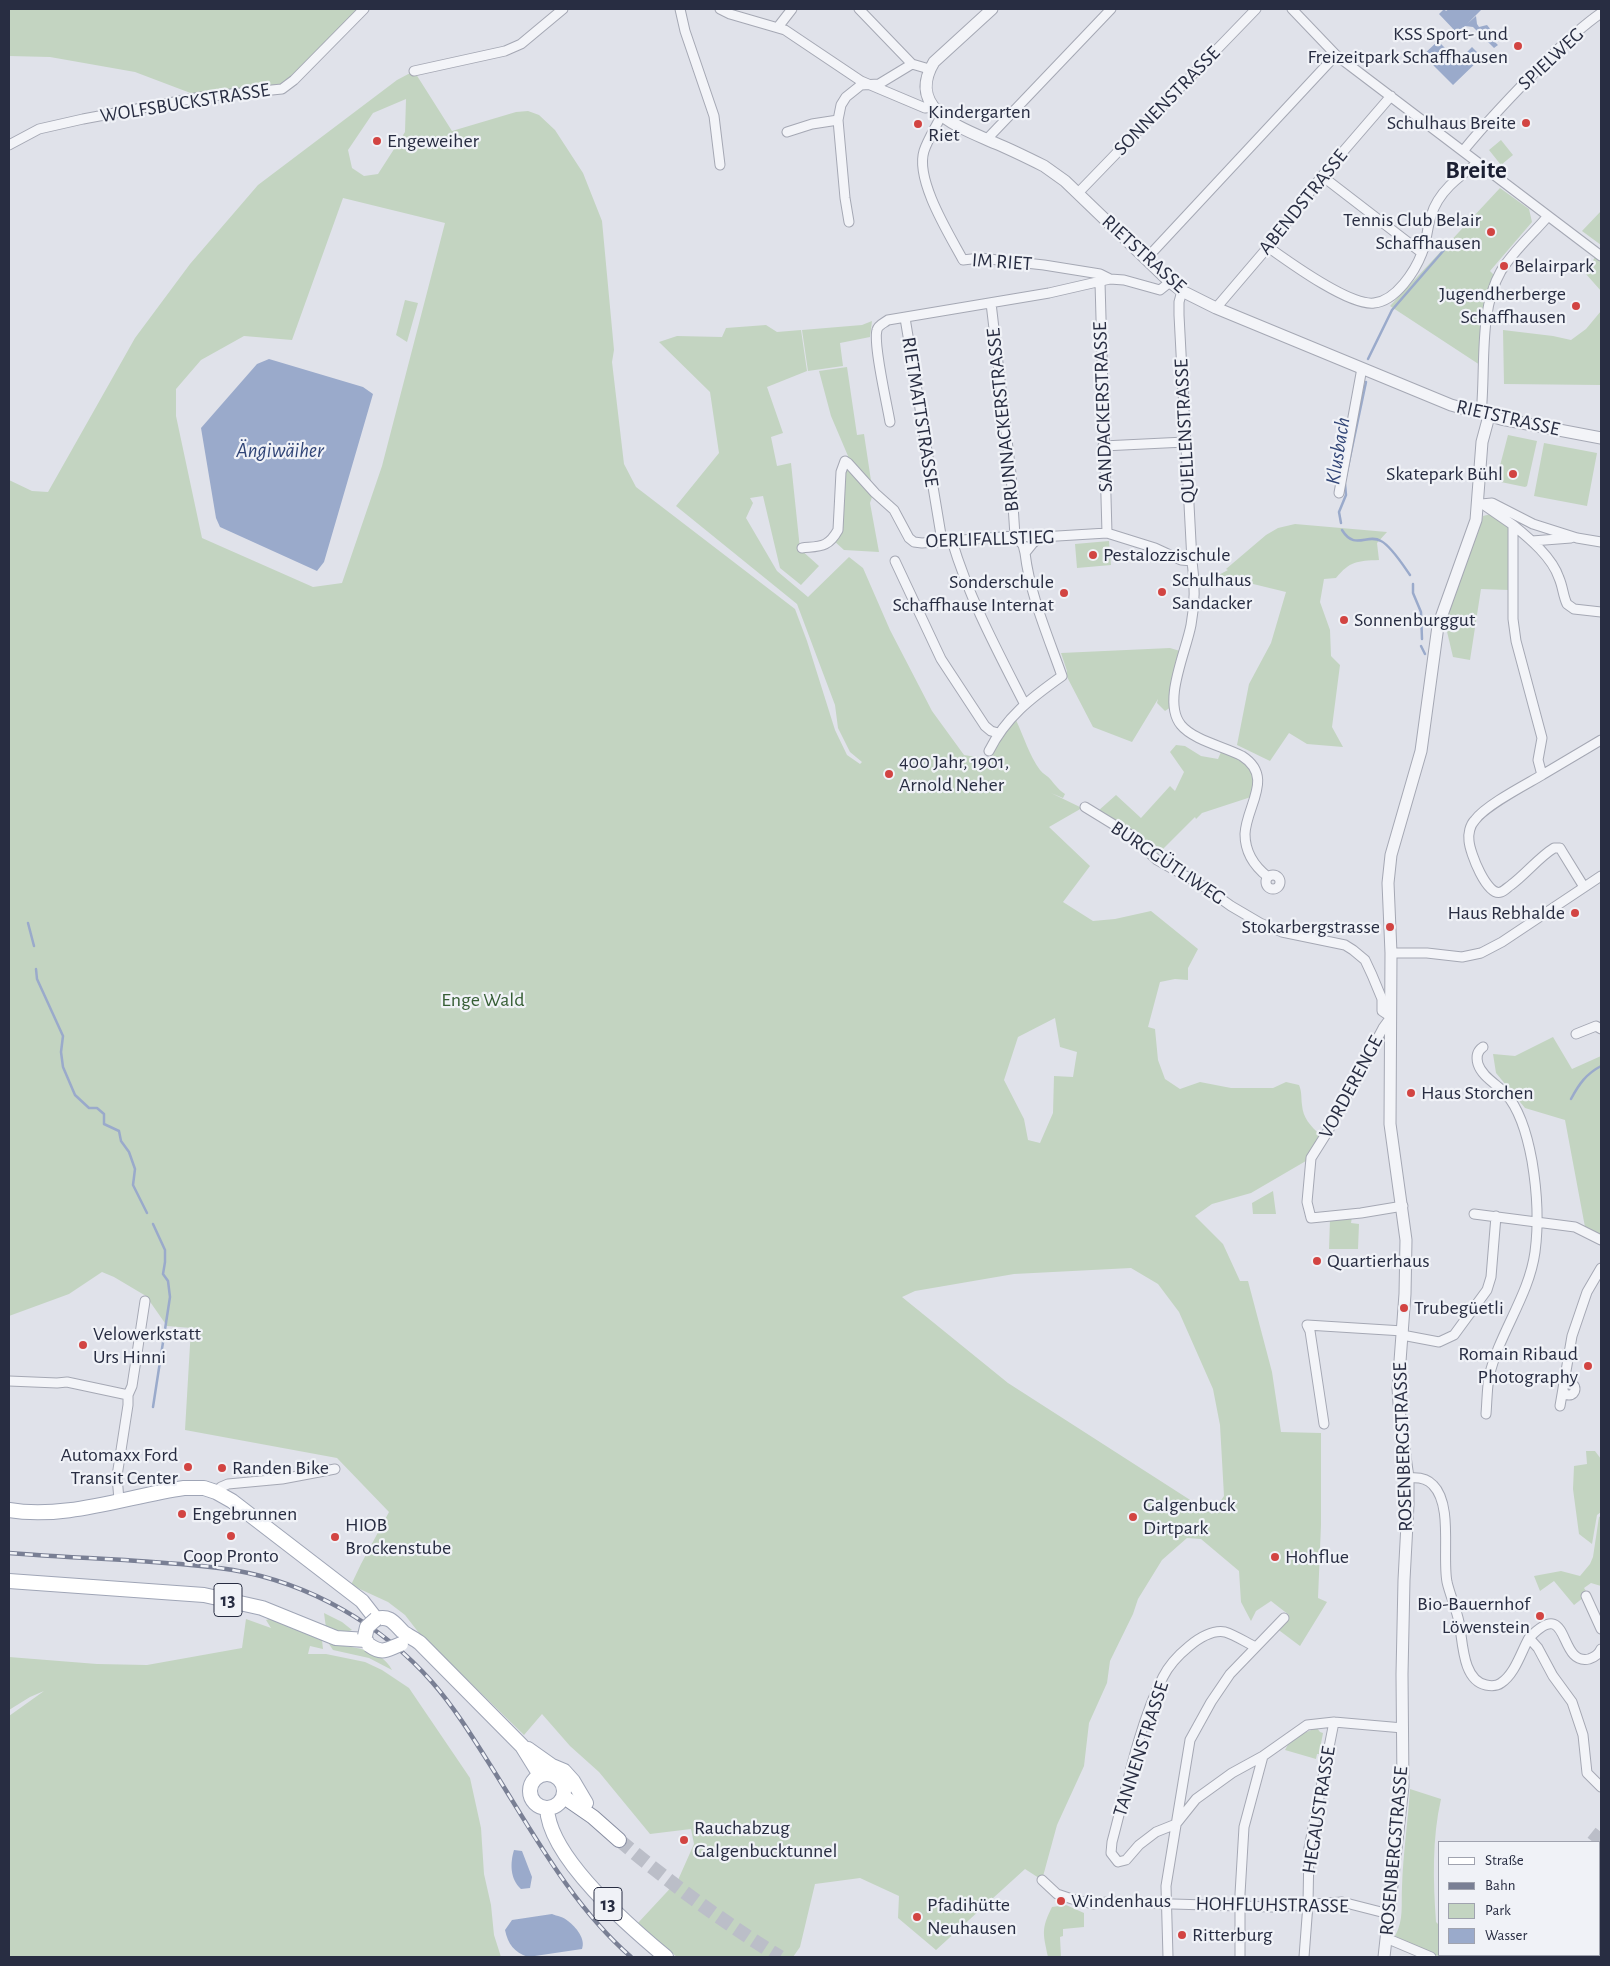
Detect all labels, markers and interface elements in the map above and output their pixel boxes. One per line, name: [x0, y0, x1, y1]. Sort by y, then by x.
place label: KSS Sport- und Freizeitpark Schaffhausen: [1308, 22, 1508, 69]
street label: SPIELWEG: [1513, 22, 1589, 96]
marker: KSS Sport- und Freizeitpark Schaffhausen: [1512, 40, 1524, 52]
street label: SONNENSTRASSE: [1109, 41, 1225, 161]
street label: WOLFSBUCKSTRASSE: [98, 78, 272, 128]
place label: Kindergarten Riet: [928, 100, 1031, 147]
place label: Schulhaus Breite: [1387, 111, 1516, 135]
marker: Schulhaus Breite: [1520, 117, 1532, 129]
marker: Kindergarten Riet: [912, 118, 924, 130]
place label: Engeweiher: [387, 129, 479, 153]
marker: Engeweiher: [371, 135, 383, 147]
street label: ABENDSTRASSE: [1253, 144, 1353, 260]
district label: Breite: [1445, 155, 1507, 185]
place label: Tennis Club Belair Schaffhausen: [1343, 208, 1481, 255]
street label: RIETSTRASSE: [1097, 210, 1191, 298]
marker: Tennis Club Belair Schaffhausen: [1485, 226, 1497, 238]
street label: IM RIET: [971, 248, 1033, 276]
place label: Belairpark: [1514, 254, 1594, 278]
marker: Belairpark: [1498, 260, 1510, 272]
place label: Jugendherberge Schaffhausen: [1439, 282, 1566, 329]
marker: Jugendherberge Schaffhausen: [1570, 300, 1582, 312]
street label: SANDACKERSTRASSE: [1088, 321, 1118, 493]
street label: BRUNNACKERSTRASSE: [981, 327, 1025, 513]
street label: RIETMATTSTRASSE: [896, 335, 944, 489]
street label: QUELLENSTRASSE: [1169, 358, 1201, 504]
street label: RIETSTRASSE: [1454, 394, 1562, 442]
water label: Klusbach: [1320, 415, 1356, 487]
water label: Ängiwäiher: [236, 438, 324, 464]
place label: Skatepark Bühl: [1386, 462, 1503, 486]
marker: Skatepark Bühl: [1507, 468, 1519, 480]
street label: OERLIFALLSTIEG: [925, 525, 1055, 553]
place label: Pestalozzischule: [1103, 543, 1230, 567]
marker: Pestalozzischule: [1087, 549, 1099, 561]
place label: Schulhaus Sandacker: [1172, 568, 1252, 615]
place label: Sonderschule Schaffhause Internat: [892, 570, 1054, 617]
marker: Schulhaus Sandacker: [1156, 586, 1168, 598]
marker: Sonderschule Schaffhause Internat: [1058, 587, 1070, 599]
place label: Sonnenburggut: [1354, 608, 1475, 632]
marker: Sonnenburggut: [1338, 614, 1350, 626]
place label: 400 Jahr, 1901, Arnold Neher: [899, 750, 1009, 797]
marker: 400 Jahr, 1901, Arnold Neher: [883, 768, 895, 780]
street label: BURGGÜTLIWEG: [1106, 816, 1230, 910]
place label: Haus Rebhalde: [1448, 901, 1565, 925]
marker: Haus Rebhalde: [1569, 907, 1581, 919]
place label: Stokarbergstrasse: [1241, 915, 1380, 939]
marker: Stokarbergstrasse: [1384, 921, 1396, 933]
park label: Enge Wald: [441, 988, 525, 1012]
street label: VORDERENGE: [1314, 1031, 1388, 1143]
place label: Haus Storchen: [1421, 1081, 1534, 1105]
marker: Haus Storchen: [1405, 1087, 1417, 1099]
place label: Quartierhaus: [1327, 1249, 1430, 1273]
marker: Quartierhaus: [1311, 1255, 1323, 1267]
place label: Trubegüetli: [1414, 1296, 1504, 1320]
marker: Trubegüetli: [1398, 1302, 1410, 1314]
place label: Velowerkstatt Urs Hinni: [93, 1322, 201, 1369]
marker: Velowerkstatt Urs Hinni: [77, 1339, 89, 1351]
place label: Romain Ribaud Photography: [1458, 1342, 1578, 1389]
marker: Romain Ribaud Photography: [1582, 1360, 1594, 1372]
street label: ROSENBERGSTRASSE: [1388, 1362, 1418, 1532]
place label: Automaxx Ford Transit Center: [61, 1443, 178, 1490]
place label: Randen Bike: [232, 1456, 329, 1480]
marker: Automaxx Ford Transit Center: [182, 1461, 194, 1473]
marker: Randen Bike: [216, 1462, 228, 1474]
place label: Galgenbuck Dirtpark: [1143, 1493, 1236, 1540]
place label: Engebrunnen: [192, 1502, 297, 1526]
marker: Engebrunnen: [176, 1508, 188, 1520]
marker: Galgenbuck Dirtpark: [1127, 1511, 1139, 1523]
place label: HIOB Brockenstube: [345, 1513, 451, 1560]
marker: Coop Pronto: [225, 1530, 237, 1542]
marker: HIOB Brockenstube: [329, 1531, 341, 1543]
place label: Coop Pronto: [183, 1544, 279, 1568]
place label: Hohflue: [1285, 1545, 1349, 1569]
marker: Hohflue: [1269, 1551, 1281, 1563]
road number: 13: [214, 1584, 242, 1616]
place label: Bio-Bauernhof Löwenstein: [1417, 1592, 1530, 1639]
marker: Bio-Bauernhof Löwenstein: [1534, 1610, 1546, 1622]
street label: TANNENSTRASSE: [1108, 1678, 1174, 1820]
street label: HEGAUSTRASSE: [1297, 1744, 1341, 1876]
street label: ROSENBERGSTRASSE: [1375, 1765, 1413, 1937]
place label: Rauchabzug Galgenbucktunnel: [694, 1816, 838, 1863]
marker: Rauchabzug Galgenbucktunnel: [678, 1834, 690, 1846]
legend: [1438, 1841, 1600, 1956]
text: Straße: [1485, 1853, 1524, 1868]
text: Bahn: [1485, 1878, 1515, 1893]
road number: 13: [594, 1888, 622, 1920]
place label: Windenhaus: [1071, 1889, 1171, 1913]
street label: HOHFLUHSTRASSE: [1195, 1892, 1349, 1918]
place label: Pfadihütte Neuhausen: [927, 1893, 1016, 1940]
marker: Windenhaus: [1055, 1895, 1067, 1907]
text: Park: [1485, 1903, 1511, 1918]
marker: Pfadihütte Neuhausen: [911, 1911, 923, 1923]
place label: Ritterburg: [1192, 1923, 1273, 1947]
text: Wasser: [1485, 1928, 1527, 1943]
marker: Ritterburg: [1176, 1929, 1188, 1941]

